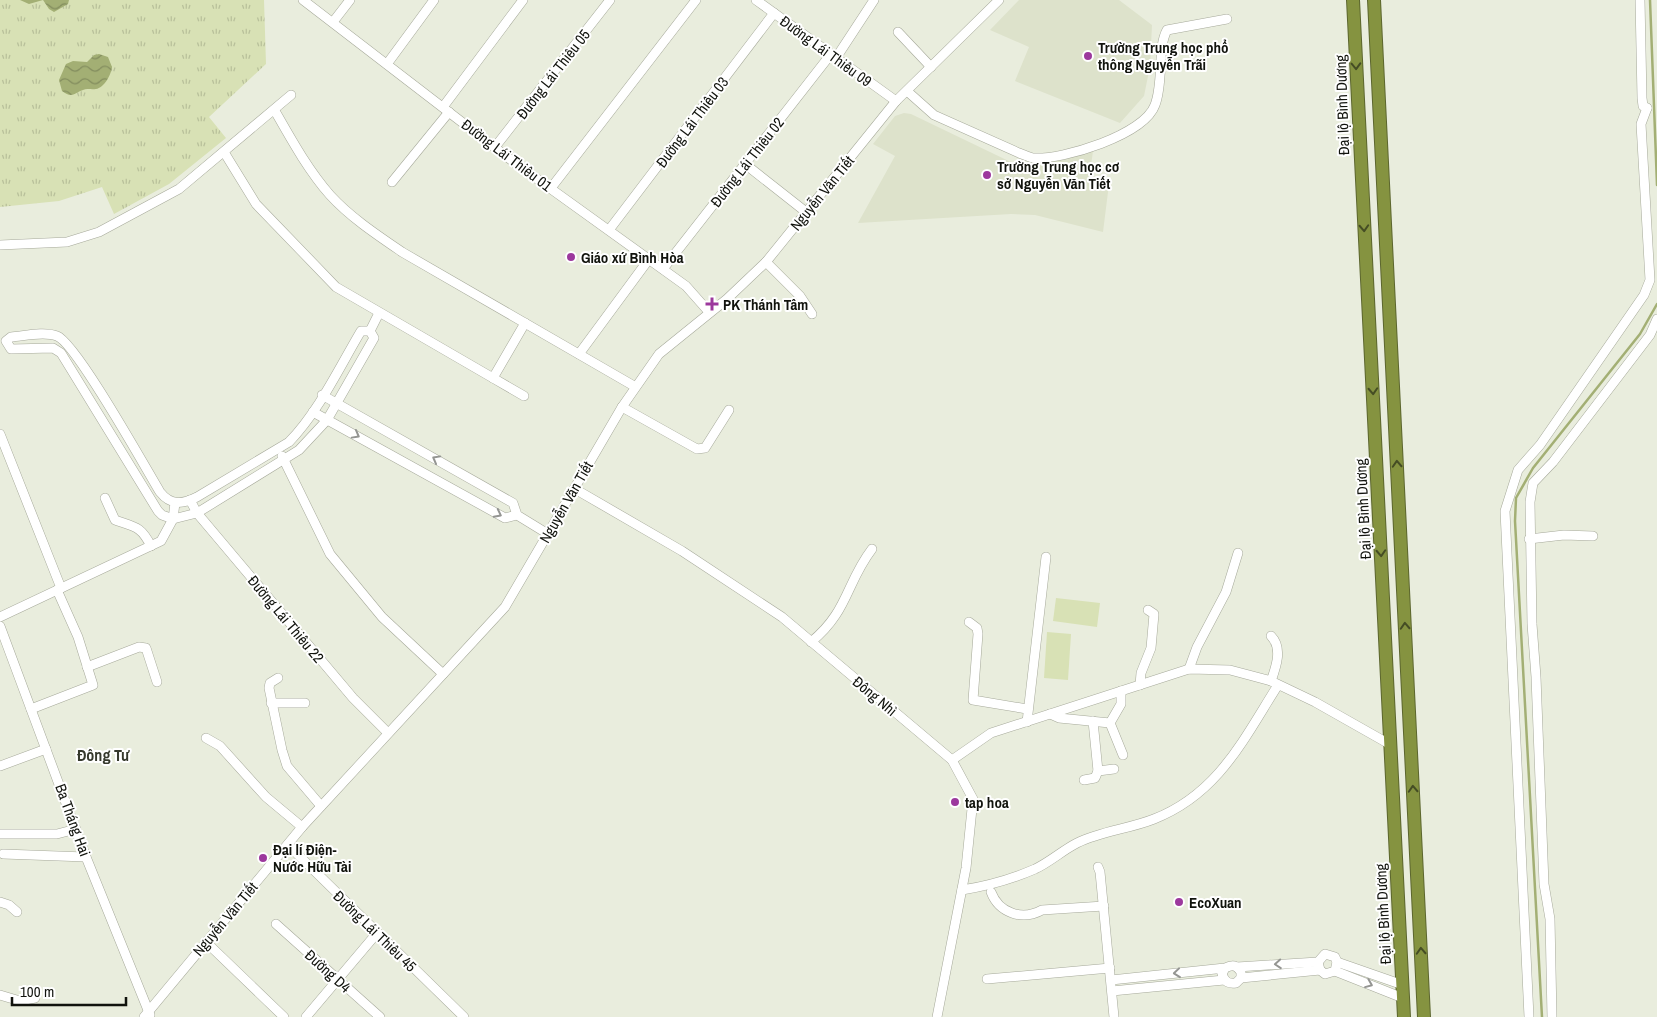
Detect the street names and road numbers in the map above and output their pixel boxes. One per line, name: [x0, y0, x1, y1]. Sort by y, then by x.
street label: Đường Lái Thiêu 09: [776, 11, 876, 91]
street label: Đường Lái Thiêu 05: [511, 25, 595, 123]
street label: Đại lộ Bình Dương: [1330, 54, 1354, 156]
street label: Đường Lái Thiêu 03: [651, 72, 733, 172]
street label: Đường Lái Thiêu 02: [705, 113, 789, 211]
street label: Đường Lái Thiêu 01: [457, 114, 557, 196]
street label: Nguyễn Văn Tiết: [785, 151, 859, 235]
street label: Nguyễn Văn Tiết: [534, 457, 598, 547]
street label: Đại lộ Bình Dương: [1350, 458, 1376, 560]
street label: Đường Lái Thiêu 22: [243, 571, 329, 667]
street label: Đông Nhì: [848, 671, 902, 721]
street label: Ba Tháng Hai: [50, 781, 96, 859]
street label: Đại lộ Bình Dương: [1370, 863, 1396, 965]
street label: Nguyễn Văn Tiết: [188, 877, 263, 961]
street label: Đường Lái Thiêu 45: [329, 886, 421, 976]
street label: Đường D4: [300, 945, 356, 997]

